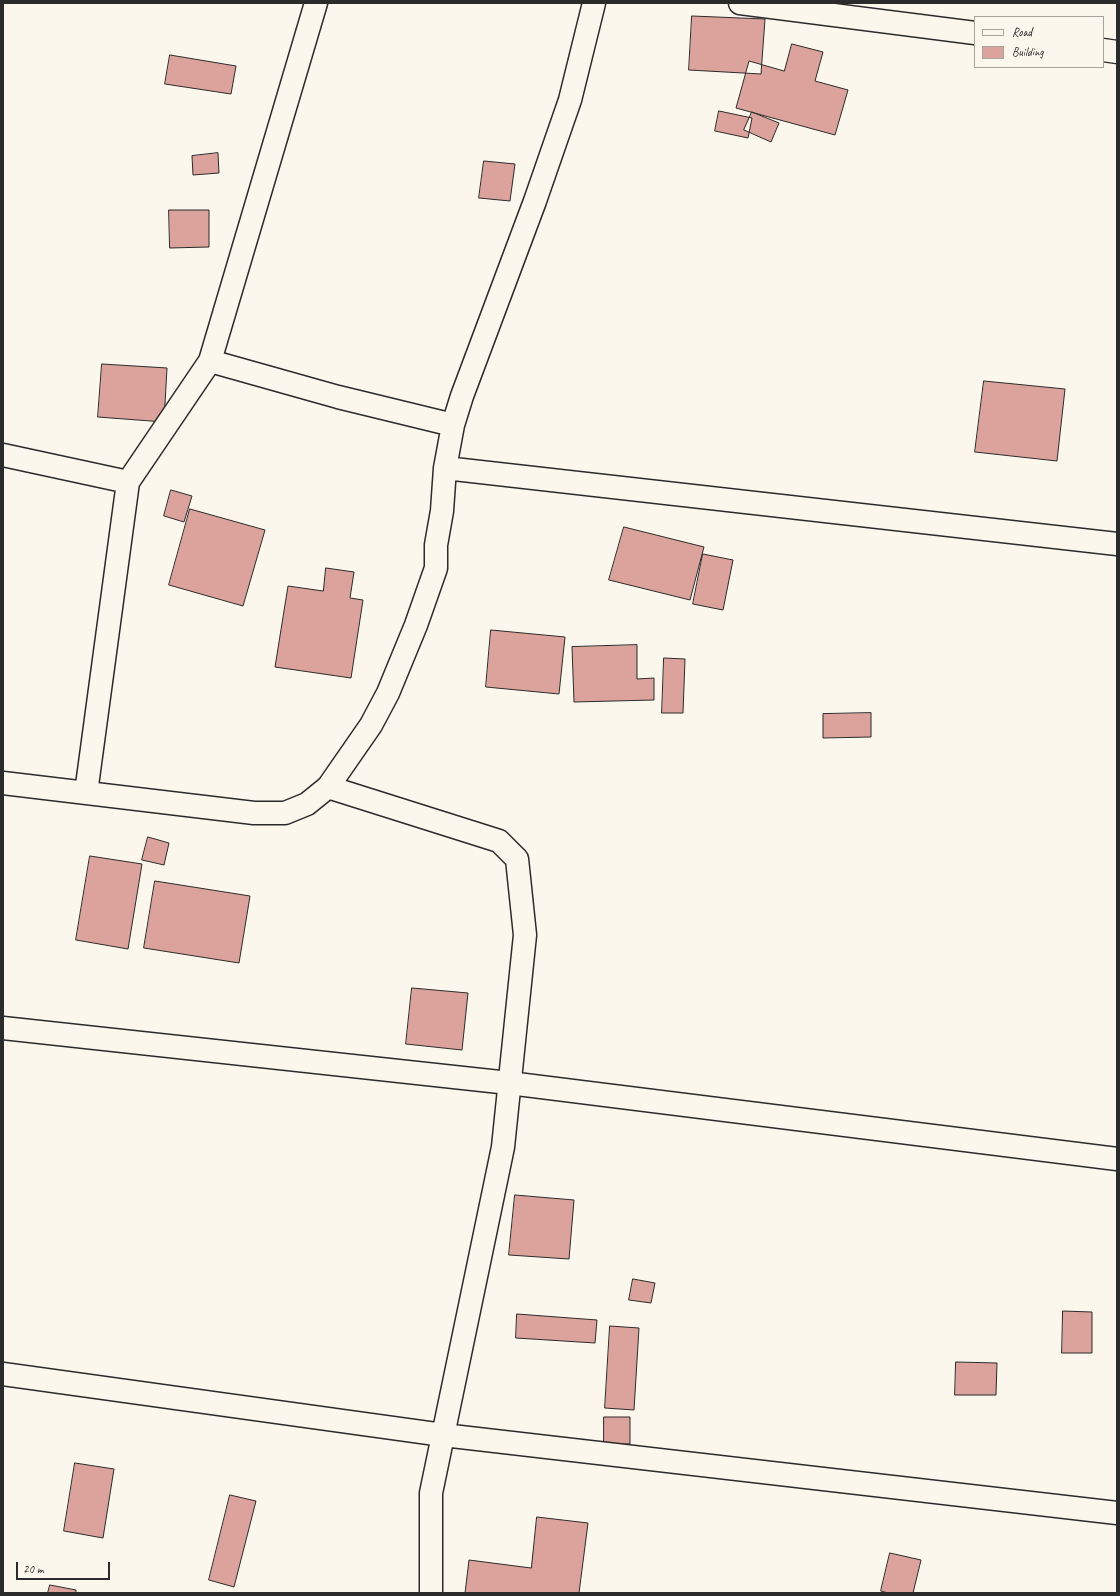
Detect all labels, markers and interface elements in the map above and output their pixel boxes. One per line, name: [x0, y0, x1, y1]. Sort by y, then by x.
legend: [974, 16, 1104, 68]
text: Road: [1012, 24, 1032, 40]
text: Building: [1012, 44, 1044, 60]
scale bar: [18, 1554, 112, 1580]
text: 20 m: [23, 1561, 43, 1577]

